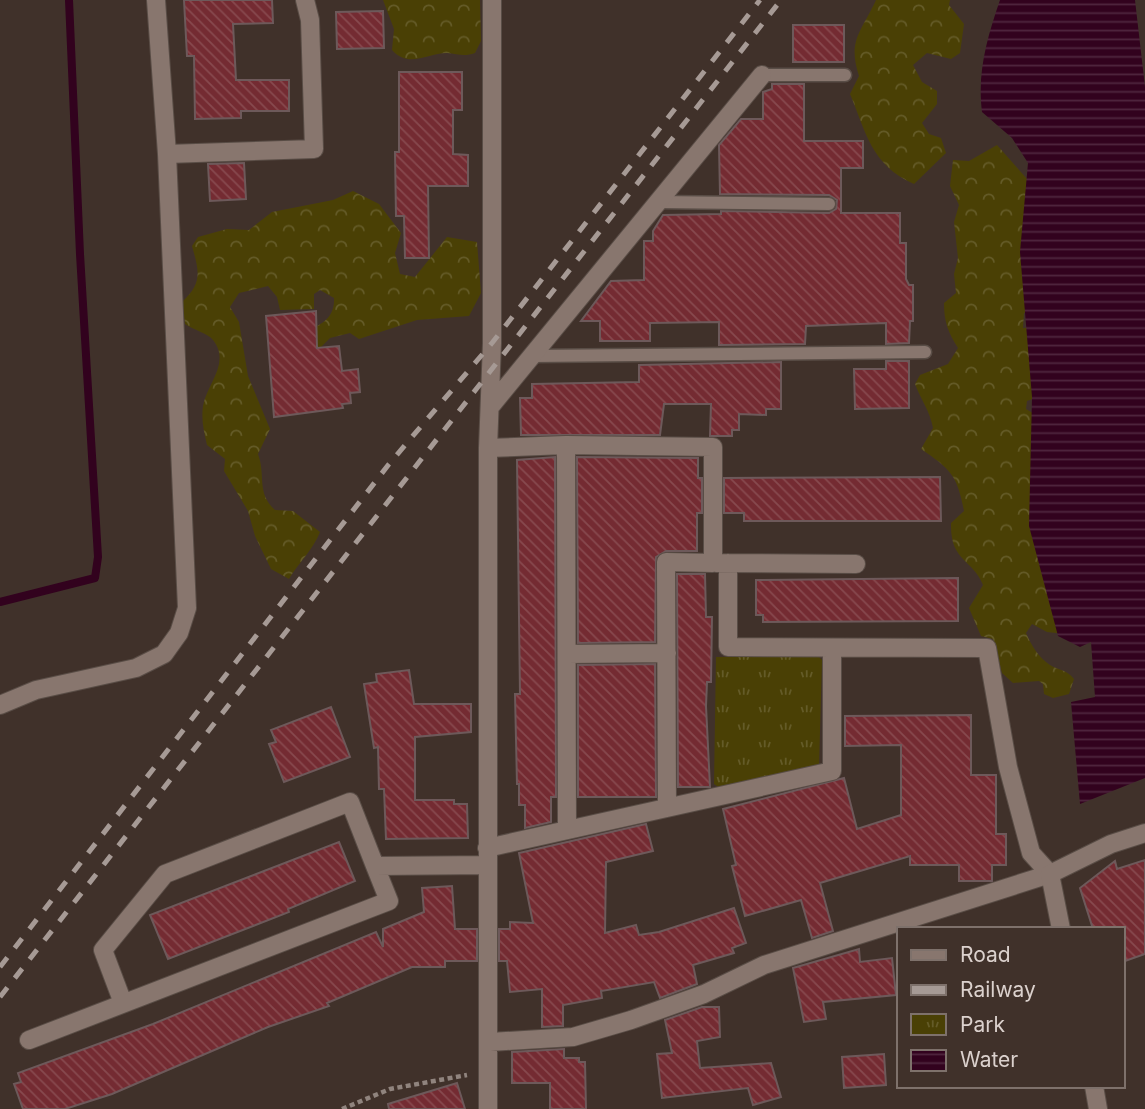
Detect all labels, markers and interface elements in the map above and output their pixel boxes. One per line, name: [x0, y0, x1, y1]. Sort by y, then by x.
legend: [897, 927, 1124, 1088]
text: Road: [960, 942, 1011, 967]
text: Railway: [960, 977, 1036, 1002]
text: Park: [960, 1012, 1005, 1037]
text: Water: [960, 1047, 1018, 1072]

